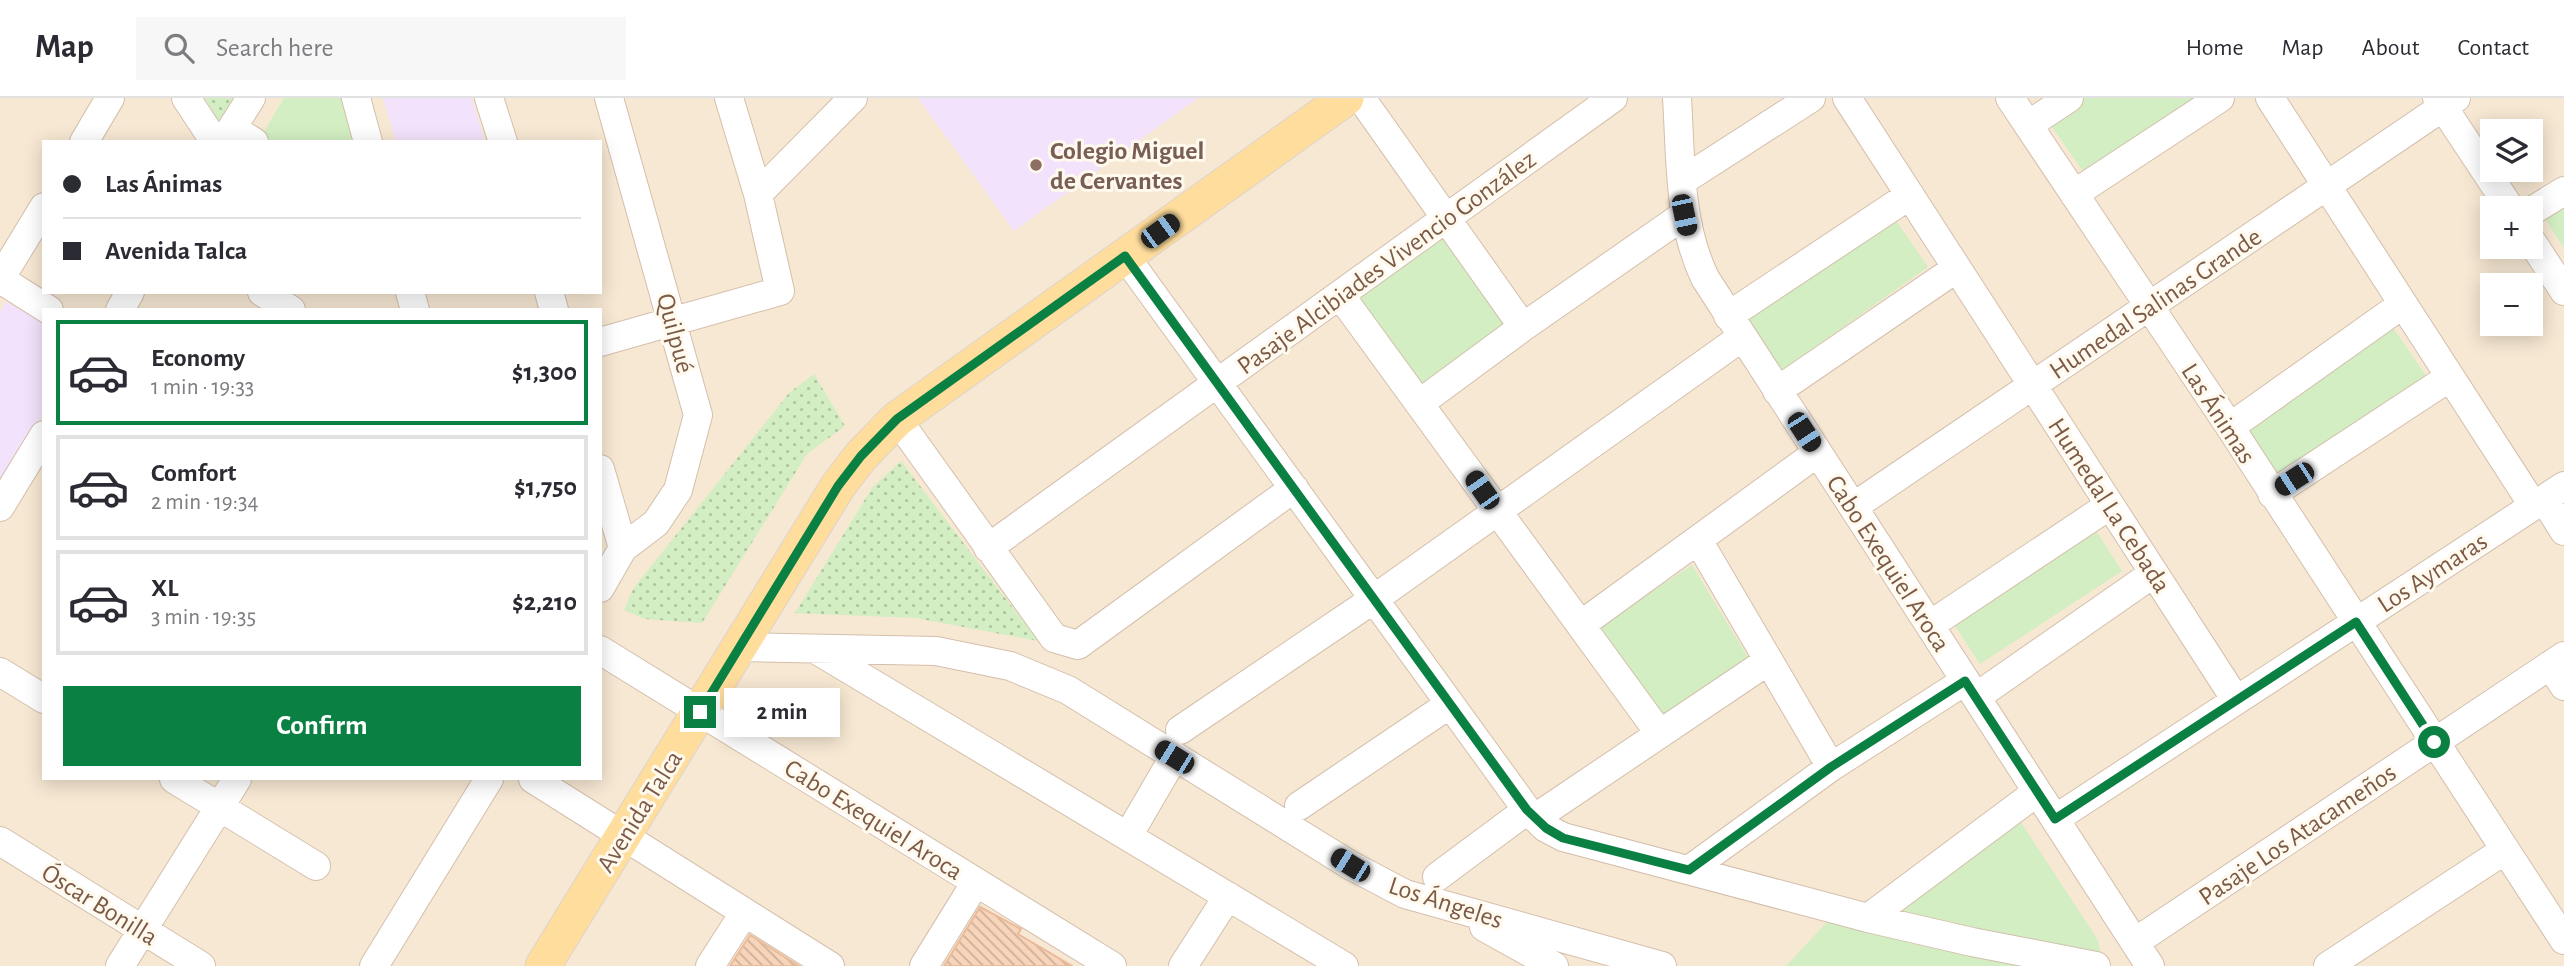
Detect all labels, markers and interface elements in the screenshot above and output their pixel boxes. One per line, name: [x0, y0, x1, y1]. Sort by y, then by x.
search box: [136, 17, 626, 80]
icon: search: [160, 29, 198, 67]
text: Map: [35, 31, 94, 64]
text: Search here: [216, 35, 334, 61]
text: Home: [2186, 36, 2244, 60]
text: Map: [2282, 36, 2324, 60]
text: About: [2362, 36, 2419, 60]
text: Contact: [2457, 36, 2529, 60]
map controls: [2480, 119, 2543, 336]
button: layers: [2480, 119, 2543, 182]
place label: Colegio Miguel de Cervantes: [1050, 138, 1204, 194]
street label: Pasaje Alcibiades Vivencio González: [1233, 146, 1540, 380]
marker: Colegio Miguel de Cervantes: [1028, 157, 1044, 173]
text: Las Ánimas: [105, 171, 222, 197]
car: [1670, 192, 1699, 238]
button: +: [2480, 196, 2543, 259]
car: [1137, 210, 1184, 252]
street label: Humedal Salinas Grande: [2045, 223, 2266, 384]
text: Avenida Talca: [105, 238, 247, 264]
button: −: [2480, 273, 2543, 336]
street label: Quilpué: [652, 291, 698, 376]
icon: car: [67, 341, 130, 404]
text: Economy: [151, 345, 245, 371]
street label: Las Ánimas: [2176, 358, 2262, 468]
text: $1,300: [512, 359, 577, 385]
text: 1 min · 19:33: [151, 376, 254, 399]
car: [1784, 409, 1825, 455]
street label: Humedal La Cebada: [2043, 414, 2175, 598]
icon: car: [67, 456, 130, 519]
car: [2271, 459, 2318, 499]
text: Comfort: [151, 460, 236, 486]
car: [1462, 467, 1503, 513]
street label: Cabo Exequiel Aroca: [1822, 471, 1955, 656]
text: $1,750: [514, 474, 577, 500]
text: 2 min · 19:34: [151, 491, 258, 514]
street label: Los Aymaras: [2373, 528, 2492, 618]
icon: car: [67, 571, 130, 634]
text: XL: [151, 575, 178, 601]
text: $2,210: [512, 589, 577, 615]
text: 3 min · 19:35: [151, 606, 256, 629]
button: Confirm: [63, 686, 581, 766]
callout: 2 min: [724, 688, 840, 736]
route end: [684, 696, 716, 728]
text: 2 min: [756, 701, 808, 724]
route start: [2418, 726, 2450, 758]
car: [1151, 737, 1198, 777]
street label: Avenida Talca: [592, 746, 687, 877]
street label: Cabo Exequiel Aroca: [780, 755, 967, 885]
street label: Pasaje Los Atacameños: [2194, 759, 2401, 910]
car: [1327, 845, 1374, 885]
street label: Óscar Bonilla: [37, 857, 163, 951]
street label: Los Ángeles: [1386, 870, 1506, 934]

